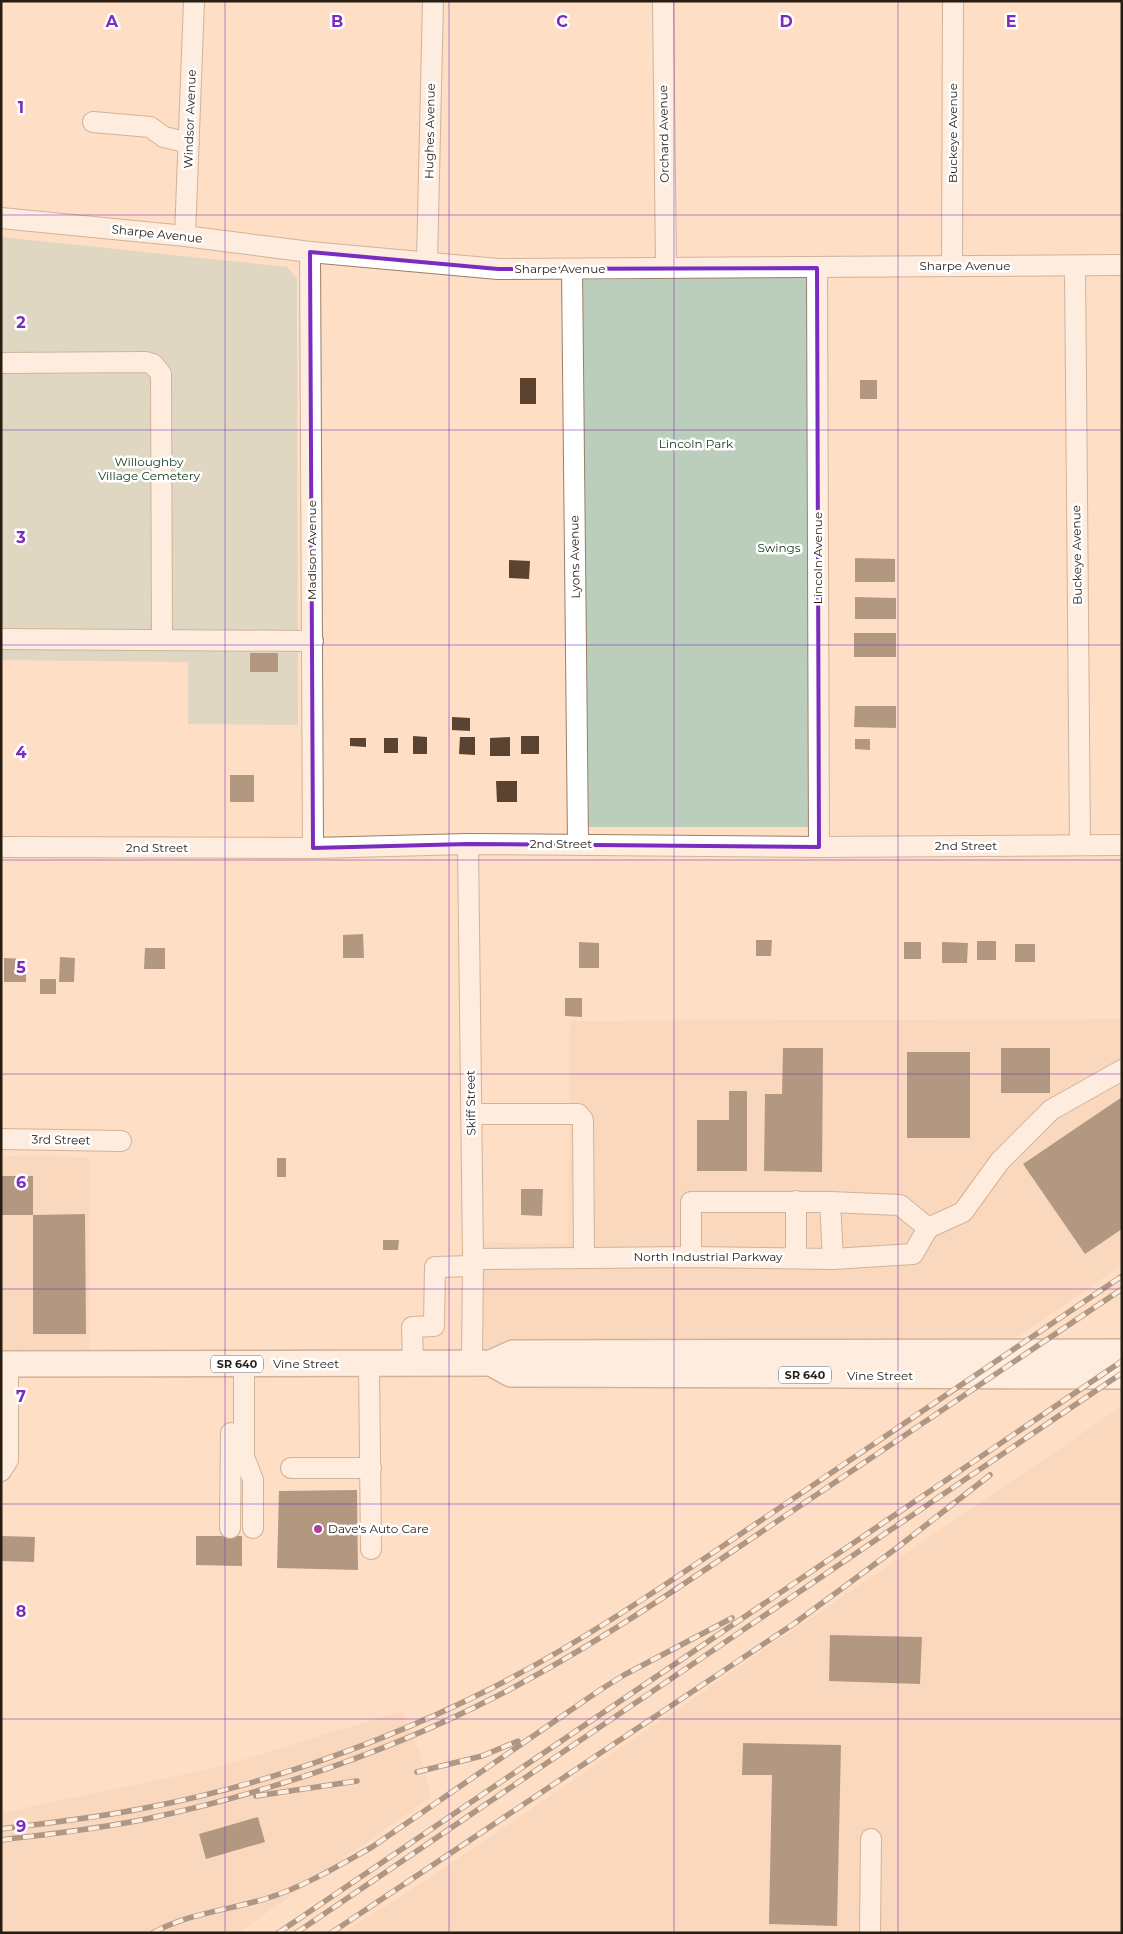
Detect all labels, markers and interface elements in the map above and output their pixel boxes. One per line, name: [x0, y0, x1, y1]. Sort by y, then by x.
text: A: [105, 12, 119, 31]
text: B: [331, 12, 343, 31]
text: C: [556, 12, 568, 31]
text: D: [779, 12, 793, 31]
text: E: [1006, 12, 1016, 31]
street label: Windsor Avenue: [180, 69, 199, 169]
street label: Hughes Avenue: [421, 83, 438, 179]
street label: Buckeye Avenue: [945, 83, 960, 183]
street label: Orchard Avenue: [655, 85, 672, 183]
text: 1: [18, 98, 24, 117]
street label: Sharpe Avenue: [111, 221, 203, 246]
street label: Sharpe Avenue: [919, 258, 1011, 273]
street label: Sharpe Avenue: [514, 261, 606, 276]
text: 2: [16, 313, 26, 332]
park label: Lincoln Park: [659, 436, 734, 451]
park label: Willoughby Village Cemetery: [98, 454, 201, 483]
street label: Madison Avenue: [304, 500, 319, 600]
street label: Buckeye Avenue: [1068, 505, 1085, 605]
street label: Lincoln Avenue: [810, 512, 825, 604]
street label: Lyons Avenue: [566, 515, 583, 599]
text: 3: [15, 528, 26, 547]
park label: Swings: [757, 540, 801, 555]
text: 4: [15, 743, 27, 762]
street label: 2nd Street: [530, 836, 592, 851]
street label: 2nd Street: [935, 838, 997, 853]
street label: 2nd Street: [126, 840, 188, 855]
text: 5: [16, 958, 26, 977]
street label: Skiff Street: [462, 1070, 479, 1136]
street label: 3rd Street: [31, 1131, 91, 1148]
text: 6: [16, 1173, 26, 1192]
street label: North Industrial Parkway: [633, 1249, 783, 1264]
road number: SR 640: [211, 1356, 263, 1372]
street label: Vine Street: [273, 1356, 339, 1371]
road number: SR 640: [779, 1366, 831, 1384]
street label: Vine Street: [847, 1368, 913, 1383]
text: 7: [16, 1387, 26, 1406]
place label: Dave's Auto Care: [328, 1521, 429, 1536]
marker: Dave's Auto Care: [312, 1523, 324, 1535]
text: 8: [16, 1602, 26, 1621]
text: 9: [16, 1817, 26, 1836]

